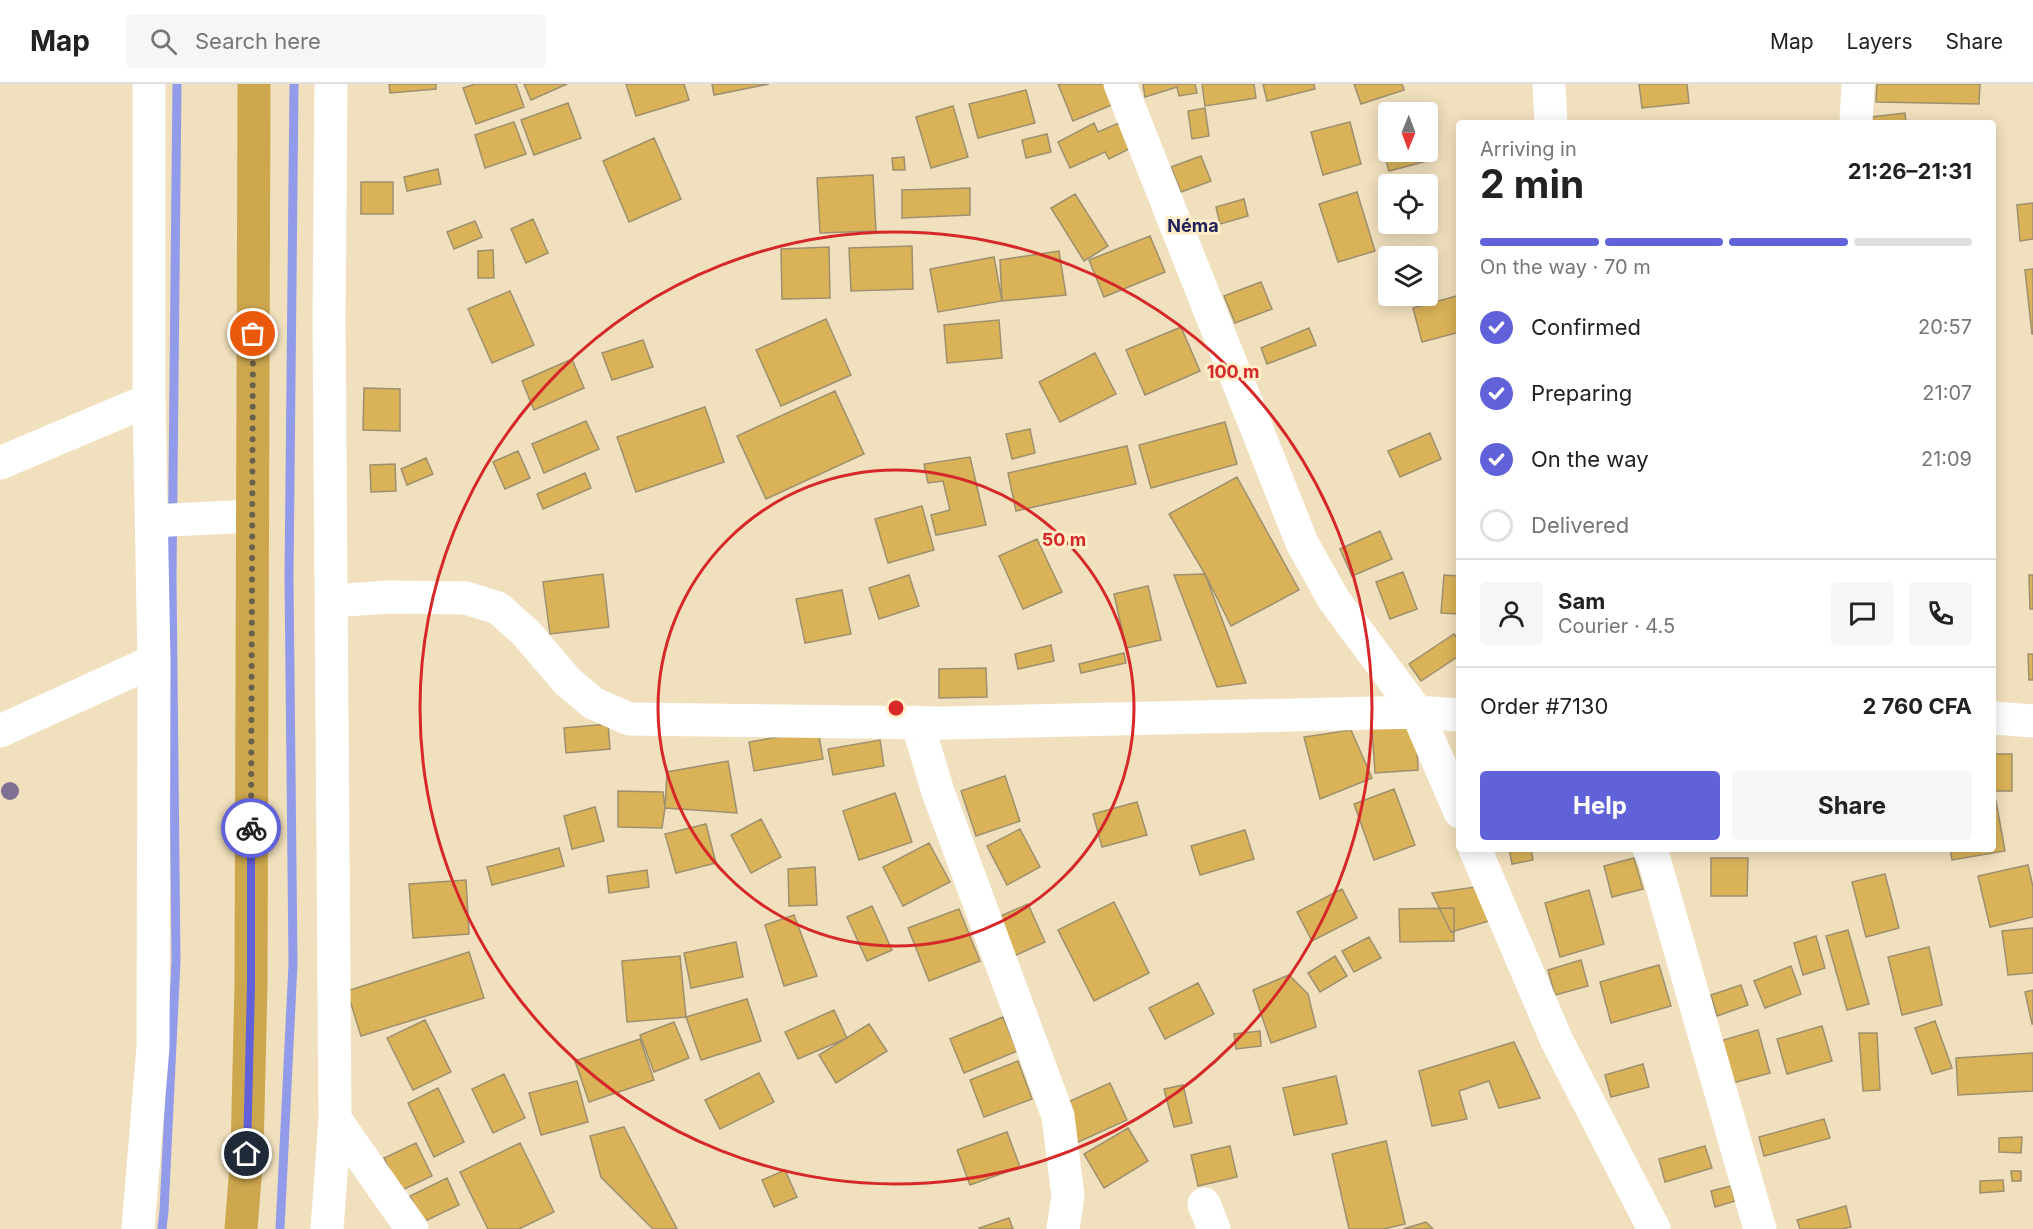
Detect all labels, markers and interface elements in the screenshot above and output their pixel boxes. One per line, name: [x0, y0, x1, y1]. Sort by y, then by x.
search box: [126, 14, 546, 68]
text: Map: [30, 24, 90, 58]
icon: search: [147, 25, 180, 58]
text: Search here: [195, 28, 321, 54]
text: Map: [1770, 29, 1814, 54]
text: Layers: [1847, 29, 1913, 54]
text: Share: [1946, 29, 2003, 54]
north arrow: [1378, 102, 1438, 162]
map controls: [1378, 102, 1438, 306]
text: Arriving in: [1480, 137, 1577, 161]
text: 21:26–21:31: [1848, 158, 1972, 184]
text: 2 min: [1480, 160, 1584, 207]
button: locate: [1378, 174, 1438, 234]
district label: Néma: [1167, 215, 1219, 236]
button: layers: [1378, 246, 1438, 306]
text: On the way · 70 m: [1480, 255, 1651, 279]
pin: [227, 308, 278, 359]
icon: check: [1480, 311, 1513, 344]
text: Confirmed: [1531, 314, 1641, 340]
text: 20:57: [1918, 315, 1972, 339]
icon: bag: [236, 317, 269, 350]
text: 100 m: [1207, 361, 1259, 382]
icon: check: [1480, 377, 1513, 410]
text: Preparing: [1531, 380, 1632, 406]
text: 21:07: [1922, 381, 1972, 405]
icon: check: [1480, 443, 1513, 476]
text: On the way: [1531, 446, 1649, 472]
text: 21:09: [1921, 447, 1972, 471]
text: Delivered: [1531, 512, 1629, 538]
text: 50 m: [1042, 529, 1086, 550]
button: person: [1480, 582, 1543, 645]
button: chat: [1831, 582, 1894, 645]
button: phone: [1909, 582, 1972, 645]
text: Sam: [1558, 588, 1605, 614]
text: Courier · 4.5: [1558, 614, 1675, 638]
text: Order #7130: [1480, 693, 1608, 719]
text: 2 760 CFA: [1863, 693, 1972, 719]
centre of rings: [886, 698, 906, 718]
button: Help: [1480, 771, 1720, 840]
button: Share: [1732, 771, 1972, 840]
courier: [221, 798, 281, 858]
icon: bike: [235, 812, 268, 845]
pin: [221, 1128, 272, 1179]
icon: home: [230, 1137, 263, 1170]

